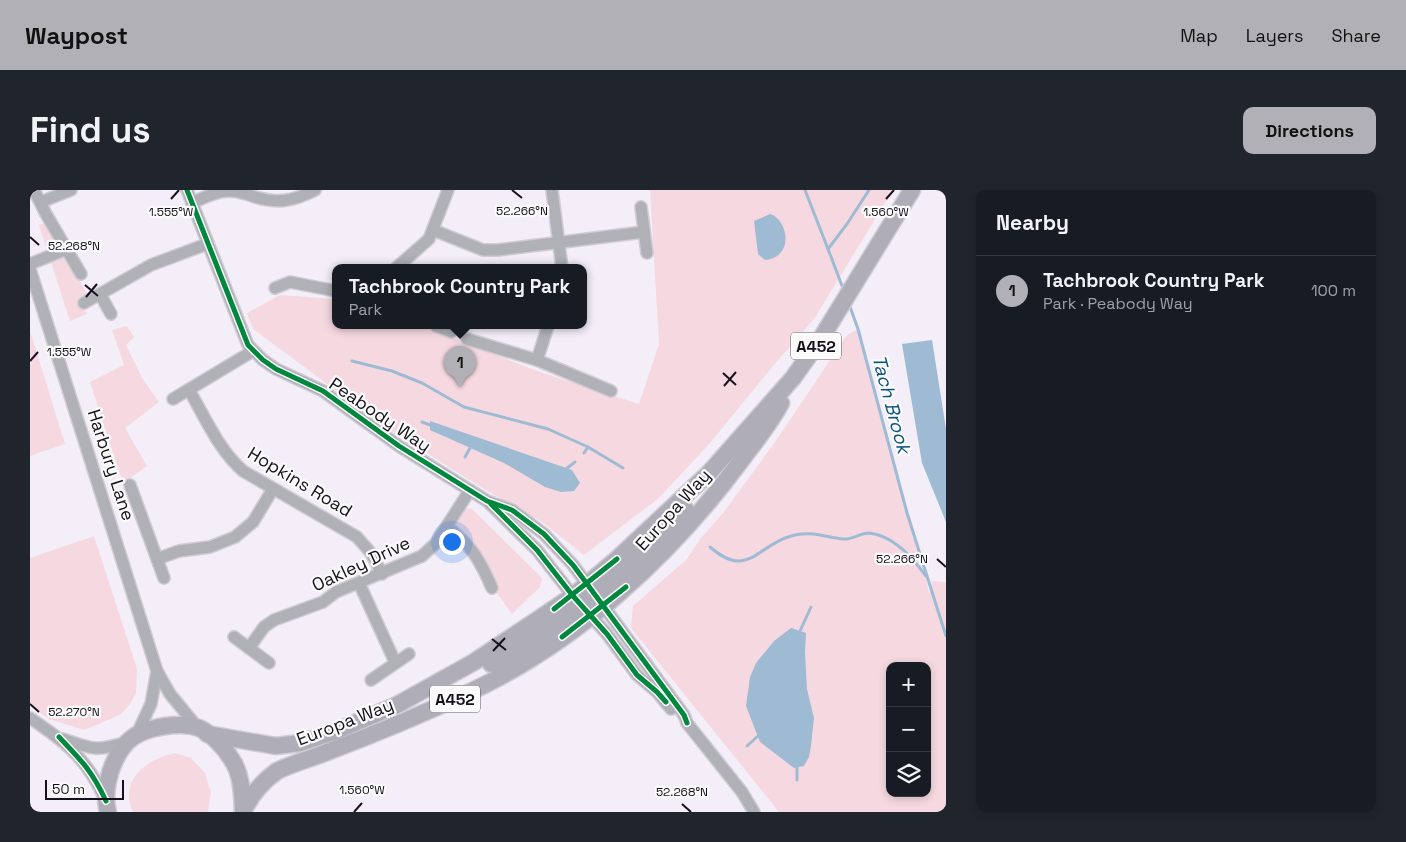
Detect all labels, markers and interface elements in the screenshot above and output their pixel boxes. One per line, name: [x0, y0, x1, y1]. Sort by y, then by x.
text: Waypost: [25, 20, 128, 51]
text: Map: [1180, 24, 1218, 47]
text: Layers: [1246, 24, 1303, 47]
text: Share: [1331, 24, 1381, 47]
button: Directions: [1243, 107, 1376, 154]
text: Find us: [30, 108, 151, 152]
text: 52.266°N: [496, 203, 548, 219]
text: 1.555°W: [149, 204, 194, 220]
text: 1.560°W: [863, 204, 909, 220]
text: Nearby: [996, 209, 1069, 236]
text: 52.268°N: [48, 238, 100, 254]
popup: [332, 264, 587, 329]
text: Tachbrook Country Park: [1043, 268, 1265, 293]
text: Tachbrook Country Park: [349, 274, 570, 299]
text: 1: [1008, 280, 1016, 301]
text: 100 m: [1311, 280, 1356, 301]
text: Park · Peabody Way: [1043, 293, 1192, 314]
text: Park: [349, 299, 382, 320]
road number: A452: [791, 332, 841, 360]
text: 1.555°W: [47, 344, 92, 360]
pin: 1: [444, 346, 476, 387]
water label: Tach Brook: [866, 352, 917, 459]
street label: Peabody Way: [325, 372, 436, 457]
street label: Harbury Lane: [83, 406, 140, 523]
street label: Hopkins Road: [244, 441, 357, 522]
street label: Europa Way: [630, 464, 715, 555]
your location: [439, 529, 465, 555]
street label: Oakley Drive: [308, 531, 414, 596]
text: 52.266°N: [876, 551, 928, 567]
map controls: [886, 662, 931, 797]
button: +: [886, 662, 931, 707]
road number: A452: [430, 686, 480, 712]
street label: Europa Way: [293, 693, 396, 751]
text: 52.270°N: [48, 704, 100, 720]
button: −: [886, 707, 931, 752]
button: layers: [886, 752, 931, 797]
scale bar: [45, 777, 124, 800]
text: 50 m: [52, 780, 85, 798]
text: 1.560°W: [339, 782, 385, 798]
text: 52.268°N: [656, 784, 708, 800]

